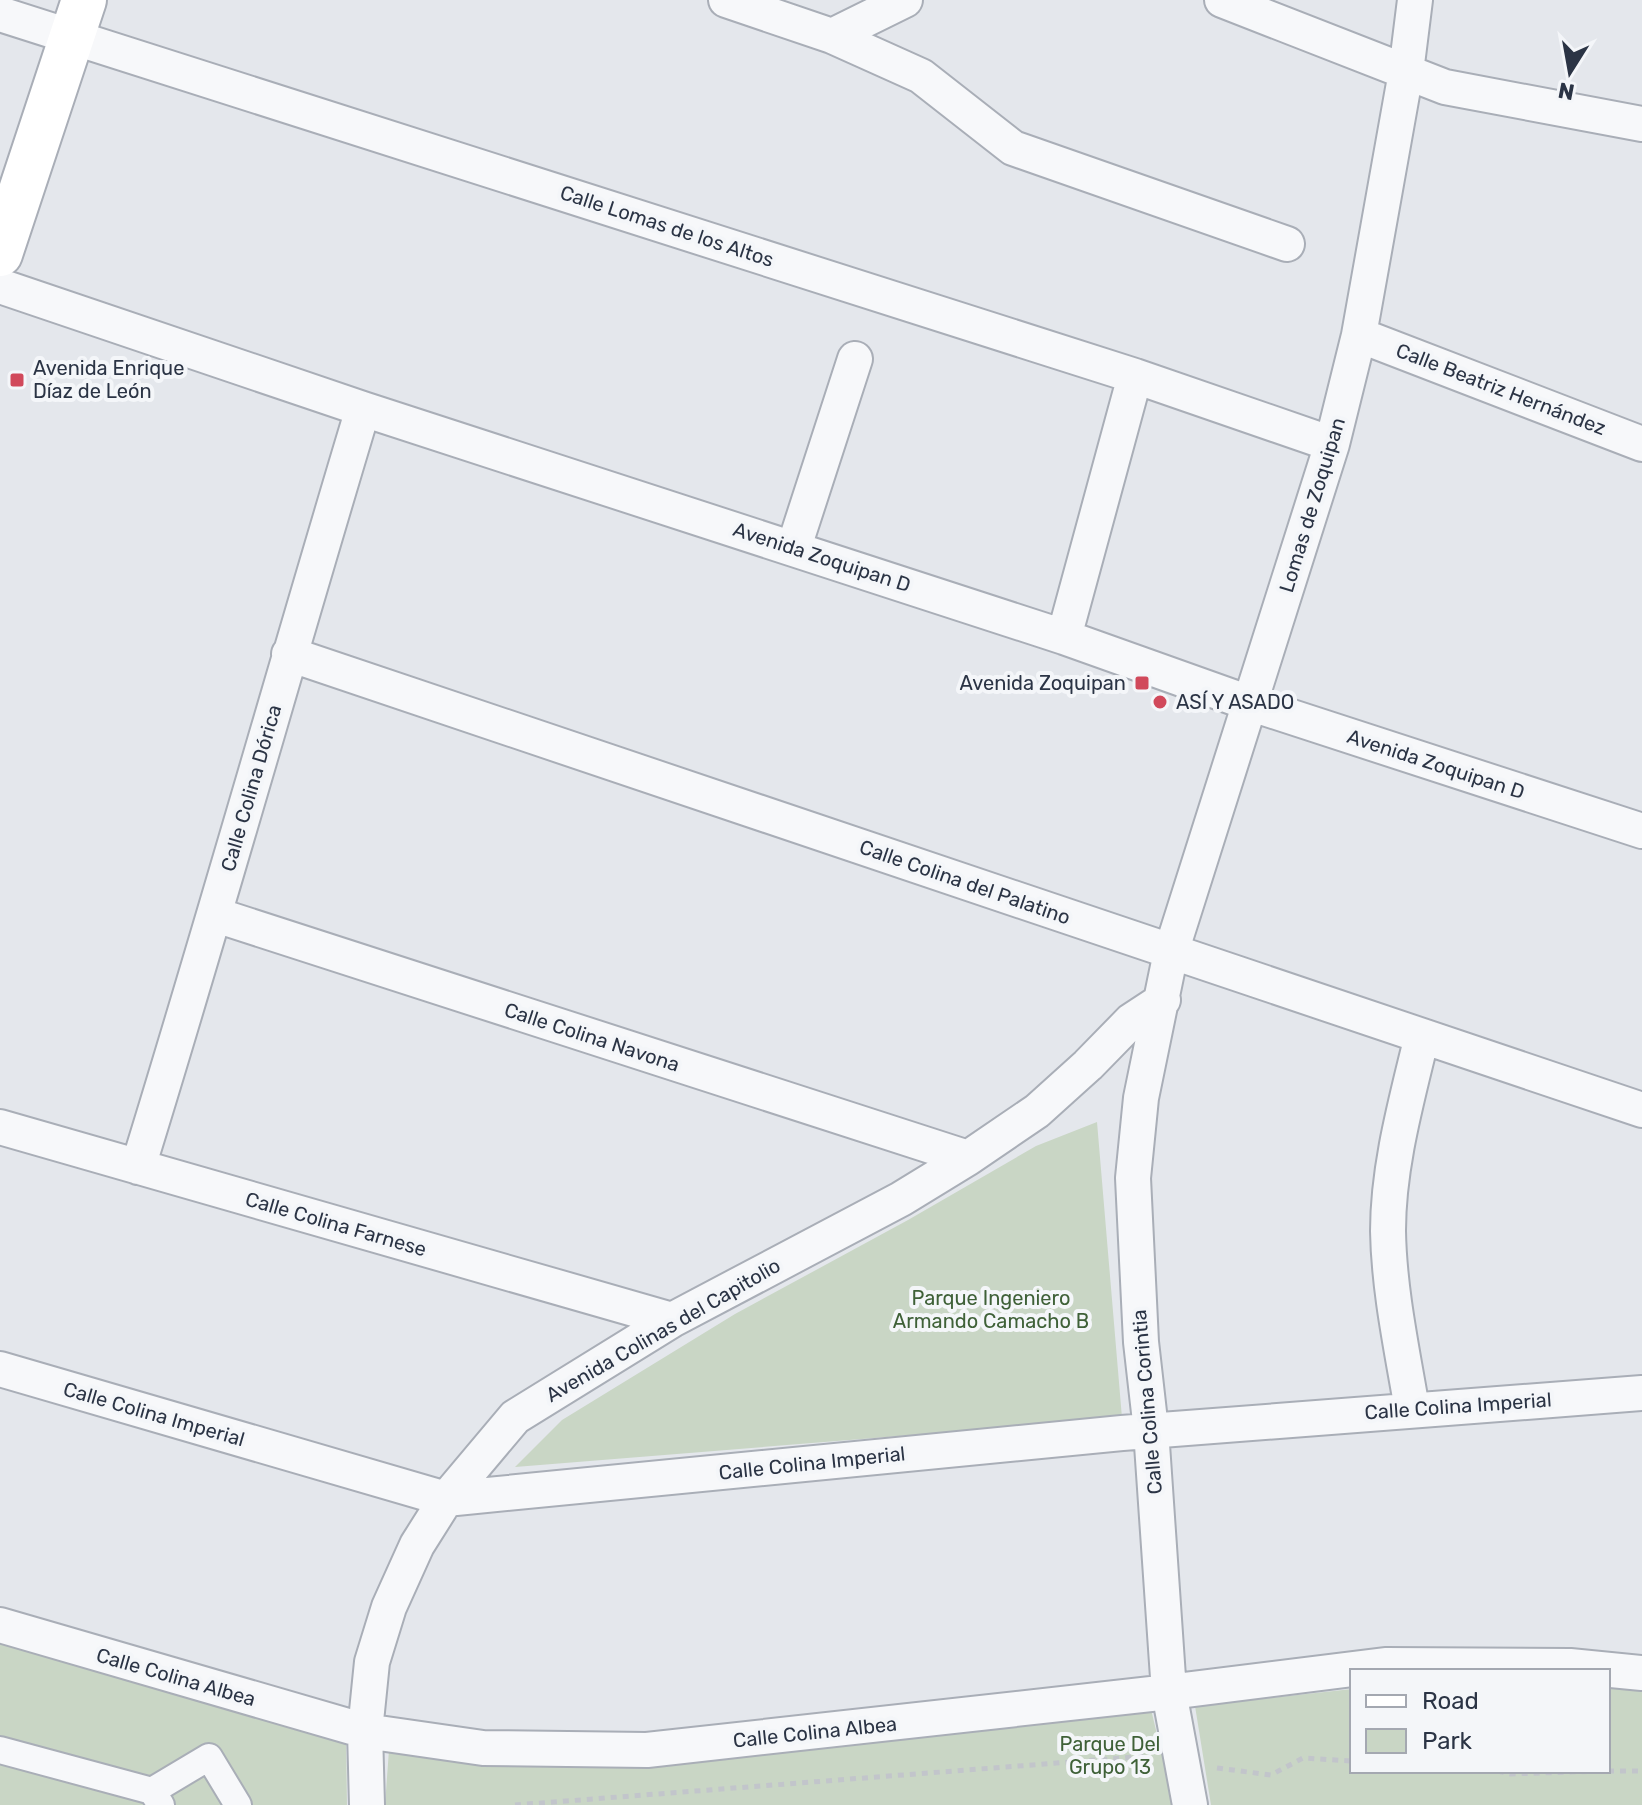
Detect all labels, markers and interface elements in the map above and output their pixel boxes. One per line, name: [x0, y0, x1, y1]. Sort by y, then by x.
north arrow: [1530, 32, 1610, 112]
text: N: [1556, 76, 1577, 106]
street label: Calle Lomas de los Altos: [557, 180, 777, 272]
street label: Calle Beatriz Hernández: [1393, 338, 1609, 440]
place label: Avenida Enrique Díaz de León: [33, 356, 184, 403]
marker: Avenida Enrique Díaz de León: [8, 371, 26, 389]
street label: Lomas de Zoquipan: [1274, 415, 1350, 595]
street label: Avenida Zoquipan D: [730, 517, 914, 597]
place label: Avenida Zoquipan: [959, 671, 1126, 695]
marker: Avenida Zoquipan: [1133, 674, 1151, 692]
place label: ASÍ Y ASADO: [1176, 690, 1294, 714]
marker: ASÍ Y ASADO: [1151, 693, 1169, 711]
street label: Calle Colina Dórica: [216, 702, 286, 874]
street label: Avenida Zoquipan D: [1344, 724, 1528, 804]
street label: Calle Colina del Palatino: [856, 835, 1074, 929]
street label: Calle Colina Navona: [501, 997, 683, 1077]
street label: Calle Colina Farnese: [243, 1187, 429, 1261]
street label: Avenida Colinas del Capitolio: [542, 1253, 784, 1407]
park label: Parque Ingeniero Armando Camacho B: [893, 1286, 1089, 1333]
street label: Calle Colina Corintia: [1127, 1308, 1167, 1496]
street label: Calle Colina Imperial: [61, 1377, 247, 1451]
street label: Calle Colina Imperial: [1364, 1387, 1552, 1425]
street label: Calle Colina Imperial: [718, 1441, 906, 1485]
street label: Calle Colina Albea: [94, 1643, 258, 1711]
legend: [1350, 1669, 1610, 1773]
text: Road: [1422, 1687, 1479, 1715]
street label: Calle Colina Albea: [732, 1711, 898, 1753]
text: Park: [1422, 1727, 1473, 1755]
park label: Parque Del Grupo 13: [1060, 1732, 1160, 1779]

